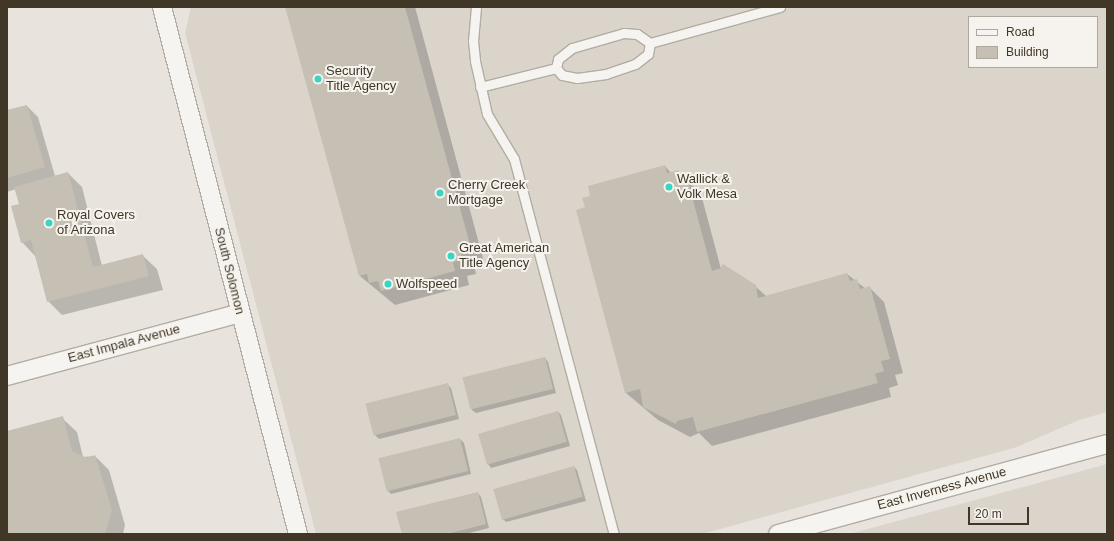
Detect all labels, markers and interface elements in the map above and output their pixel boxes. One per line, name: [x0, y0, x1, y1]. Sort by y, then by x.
legend: [968, 16, 1098, 68]
text: Road: [1006, 25, 1035, 39]
text: Building: [1006, 45, 1049, 59]
place label: Security Title Agency: [326, 64, 397, 95]
marker: Security Title Agency: [313, 74, 323, 84]
place label: Wallick & Volk Mesa: [677, 172, 737, 203]
place label: Cherry Creek Mortgage: [448, 178, 525, 209]
marker: Wallick & Volk Mesa: [664, 182, 674, 192]
marker: Cherry Creek Mortgage: [435, 188, 445, 198]
place label: Royal Covers of Arizona: [57, 208, 135, 239]
marker: Royal Covers of Arizona: [44, 218, 54, 228]
street label: South Solomon: [211, 226, 247, 316]
place label: Great American Title Agency: [459, 241, 550, 272]
marker: Great American Title Agency: [446, 251, 456, 261]
place label: Wolfspeed: [396, 276, 457, 292]
marker: Wolfspeed: [383, 279, 393, 289]
street label: East Impala Avenue: [66, 321, 182, 367]
street label: East Inverness Avenue: [876, 464, 1008, 514]
scale bar: [970, 499, 1031, 525]
text: 20 m: [975, 507, 1002, 521]

